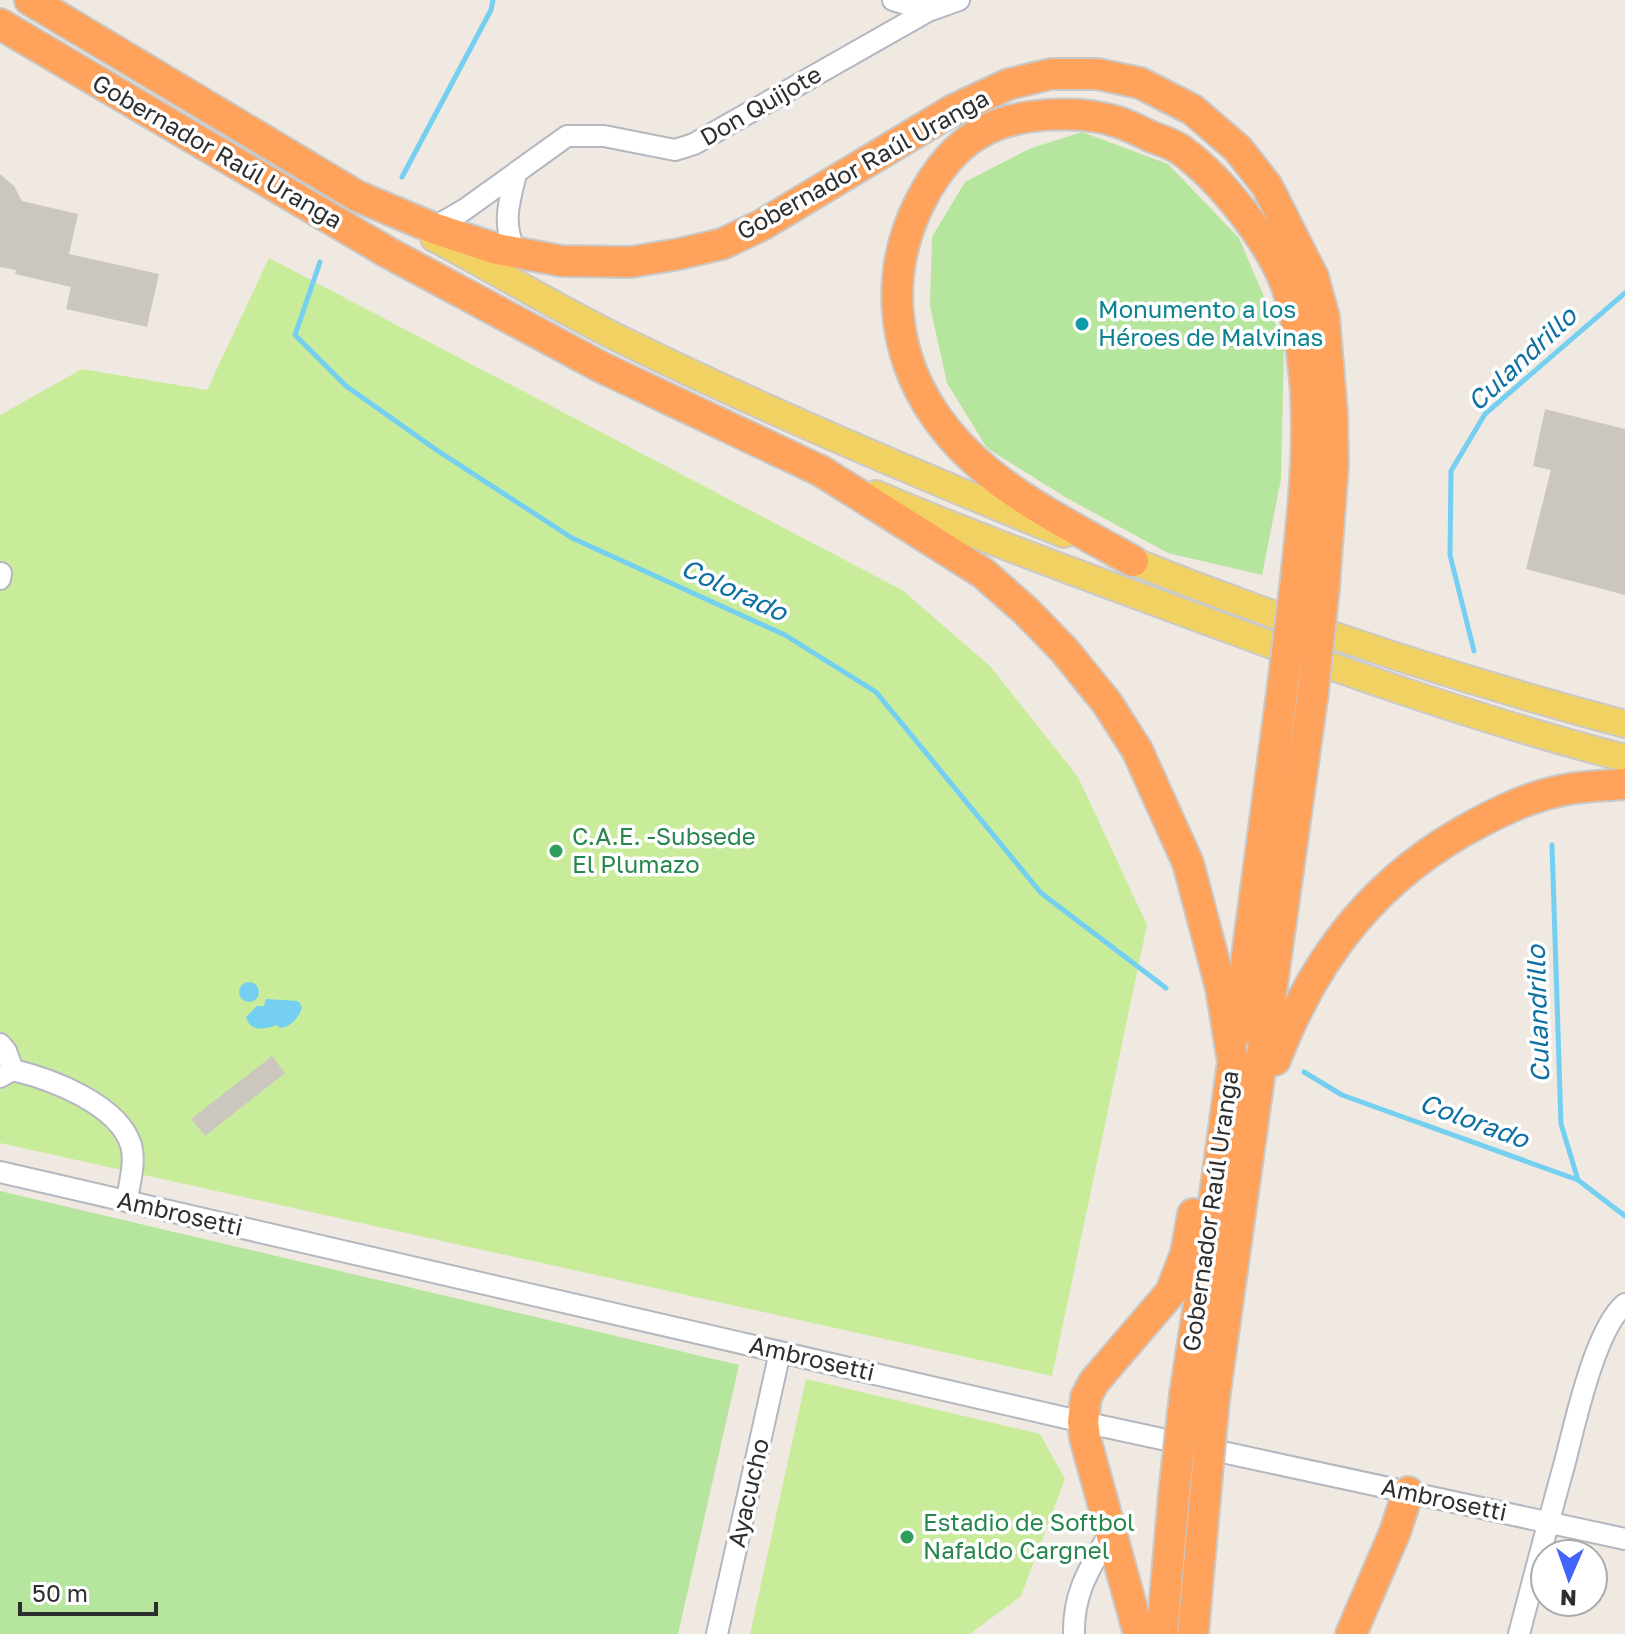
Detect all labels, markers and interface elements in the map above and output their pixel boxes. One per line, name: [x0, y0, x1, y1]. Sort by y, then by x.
street label: Don Quijote: [695, 58, 826, 151]
street label: Gobernador Raúl Uranga: [88, 67, 348, 234]
street label: Gobernador Raúl Uranga: [731, 82, 993, 245]
place label: Monumento a los Héroes de Malvinas: [1098, 294, 1323, 351]
water label: Culandrillo: [1461, 299, 1584, 417]
marker: Monumento a los Héroes de Malvinas: [1073, 315, 1091, 333]
water label: Colorado: [676, 552, 793, 628]
place label: C.A.E. -Subsede El Plumazo: [572, 821, 756, 878]
marker: C.A.E. -Subsede El Plumazo: [547, 842, 565, 860]
water label: Culandrillo: [1520, 943, 1555, 1083]
street label: Gobernador Raúl Uranga: [1175, 1068, 1244, 1353]
water label: Colorado: [1416, 1087, 1534, 1155]
street label: Ambrosetti: [115, 1184, 246, 1241]
street label: Ambrosetti: [747, 1329, 878, 1386]
street label: Ayacucho: [721, 1435, 774, 1550]
street label: Ambrosetti: [1379, 1471, 1510, 1526]
place label: Estadio de Softbol Nafaldo Cargnel: [923, 1507, 1135, 1564]
marker: Estadio de Softbol Nafaldo Cargnel: [898, 1528, 916, 1546]
north arrow: [1529, 1538, 1609, 1618]
scale bar: [20, 1566, 156, 1616]
text: 50 m: [32, 1578, 88, 1607]
text: N: [1559, 1585, 1577, 1612]

